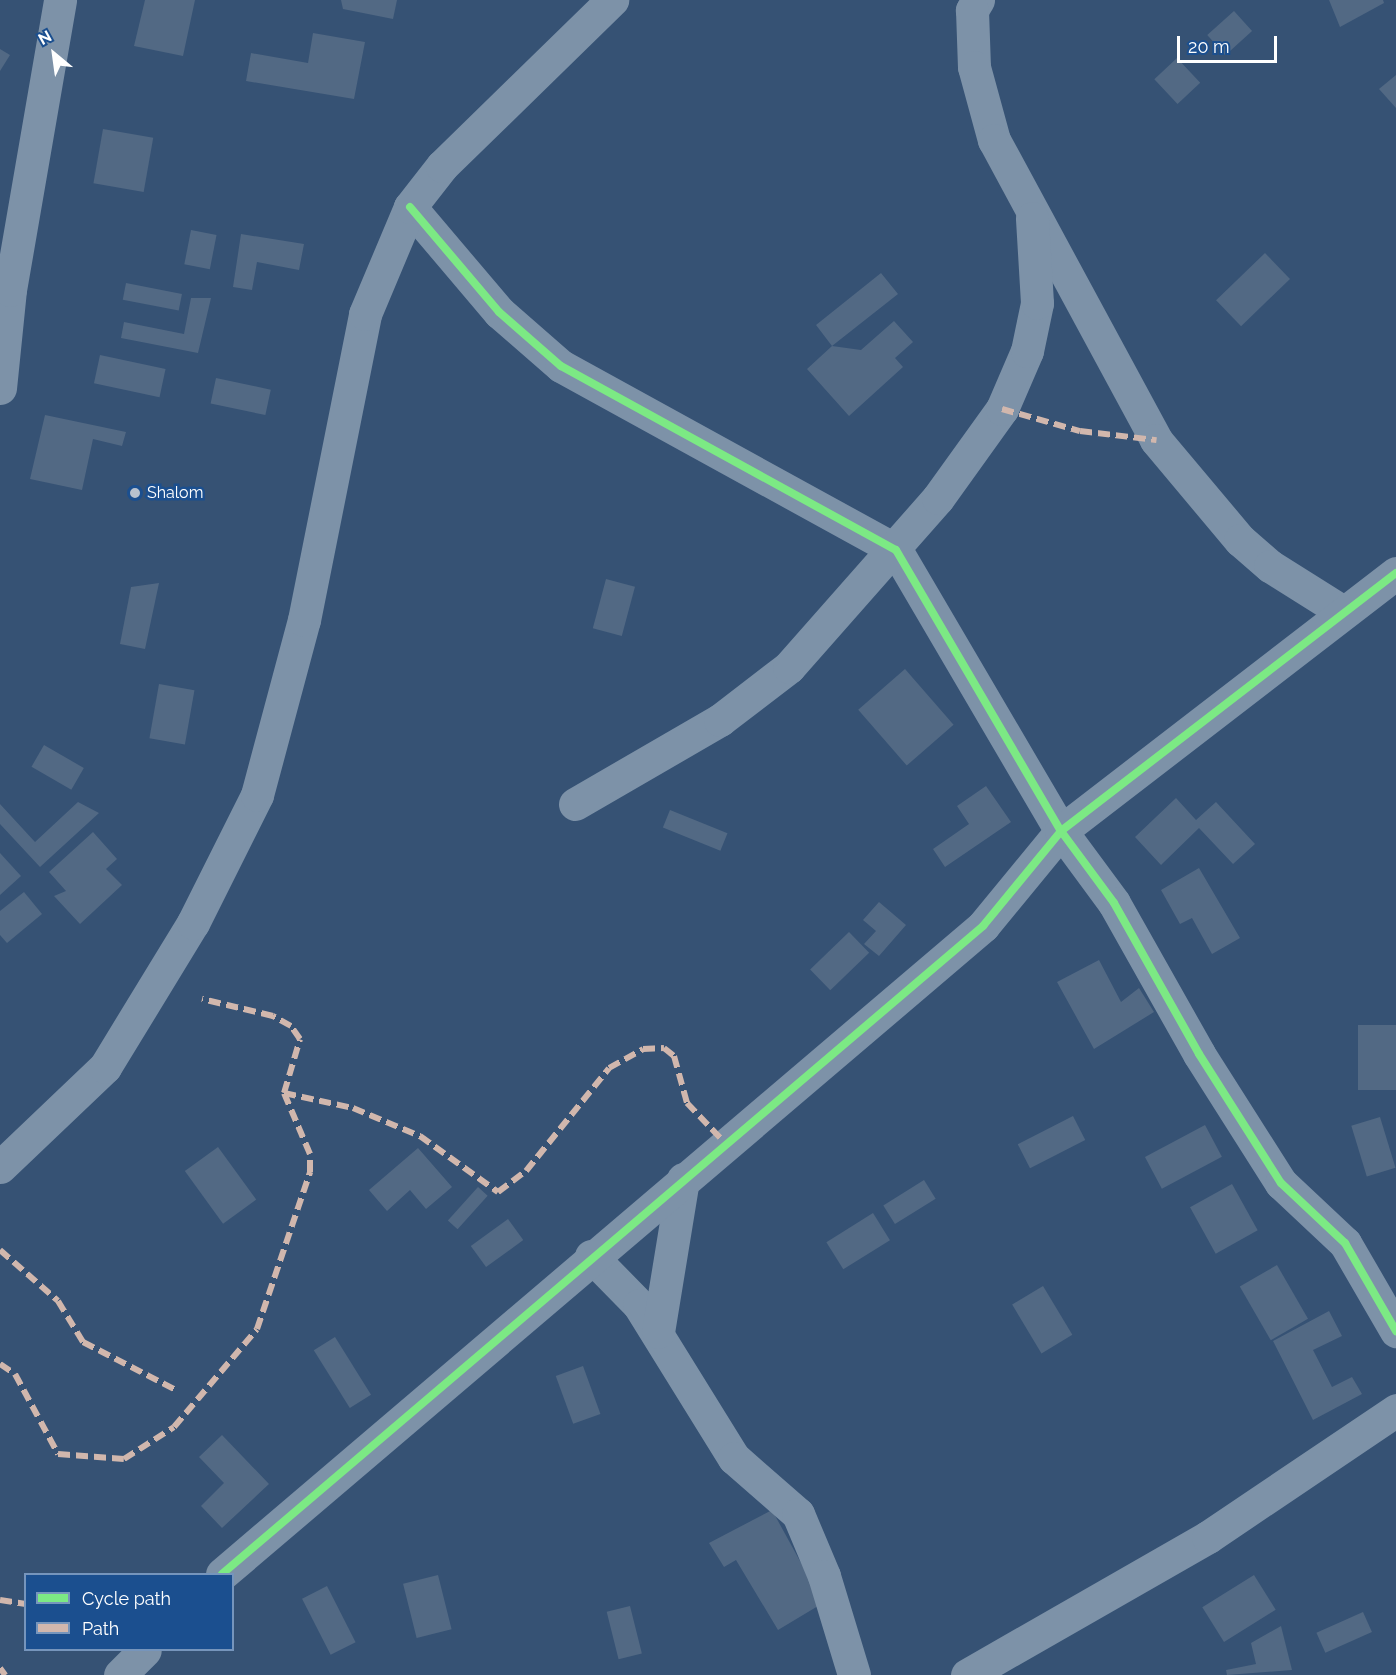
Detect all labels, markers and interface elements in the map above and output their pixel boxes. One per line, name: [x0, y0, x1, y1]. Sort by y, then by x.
north arrow: [24, 24, 84, 84]
scale bar: [1180, 24, 1280, 62]
text: N: [35, 27, 55, 49]
text: 20 m: [1188, 36, 1230, 57]
place label: Shalom: [147, 483, 203, 503]
marker: Shalom: [128, 486, 142, 500]
legend: [24, 1573, 234, 1651]
text: Cycle path: [82, 1588, 171, 1609]
text: Path: [82, 1618, 119, 1639]

